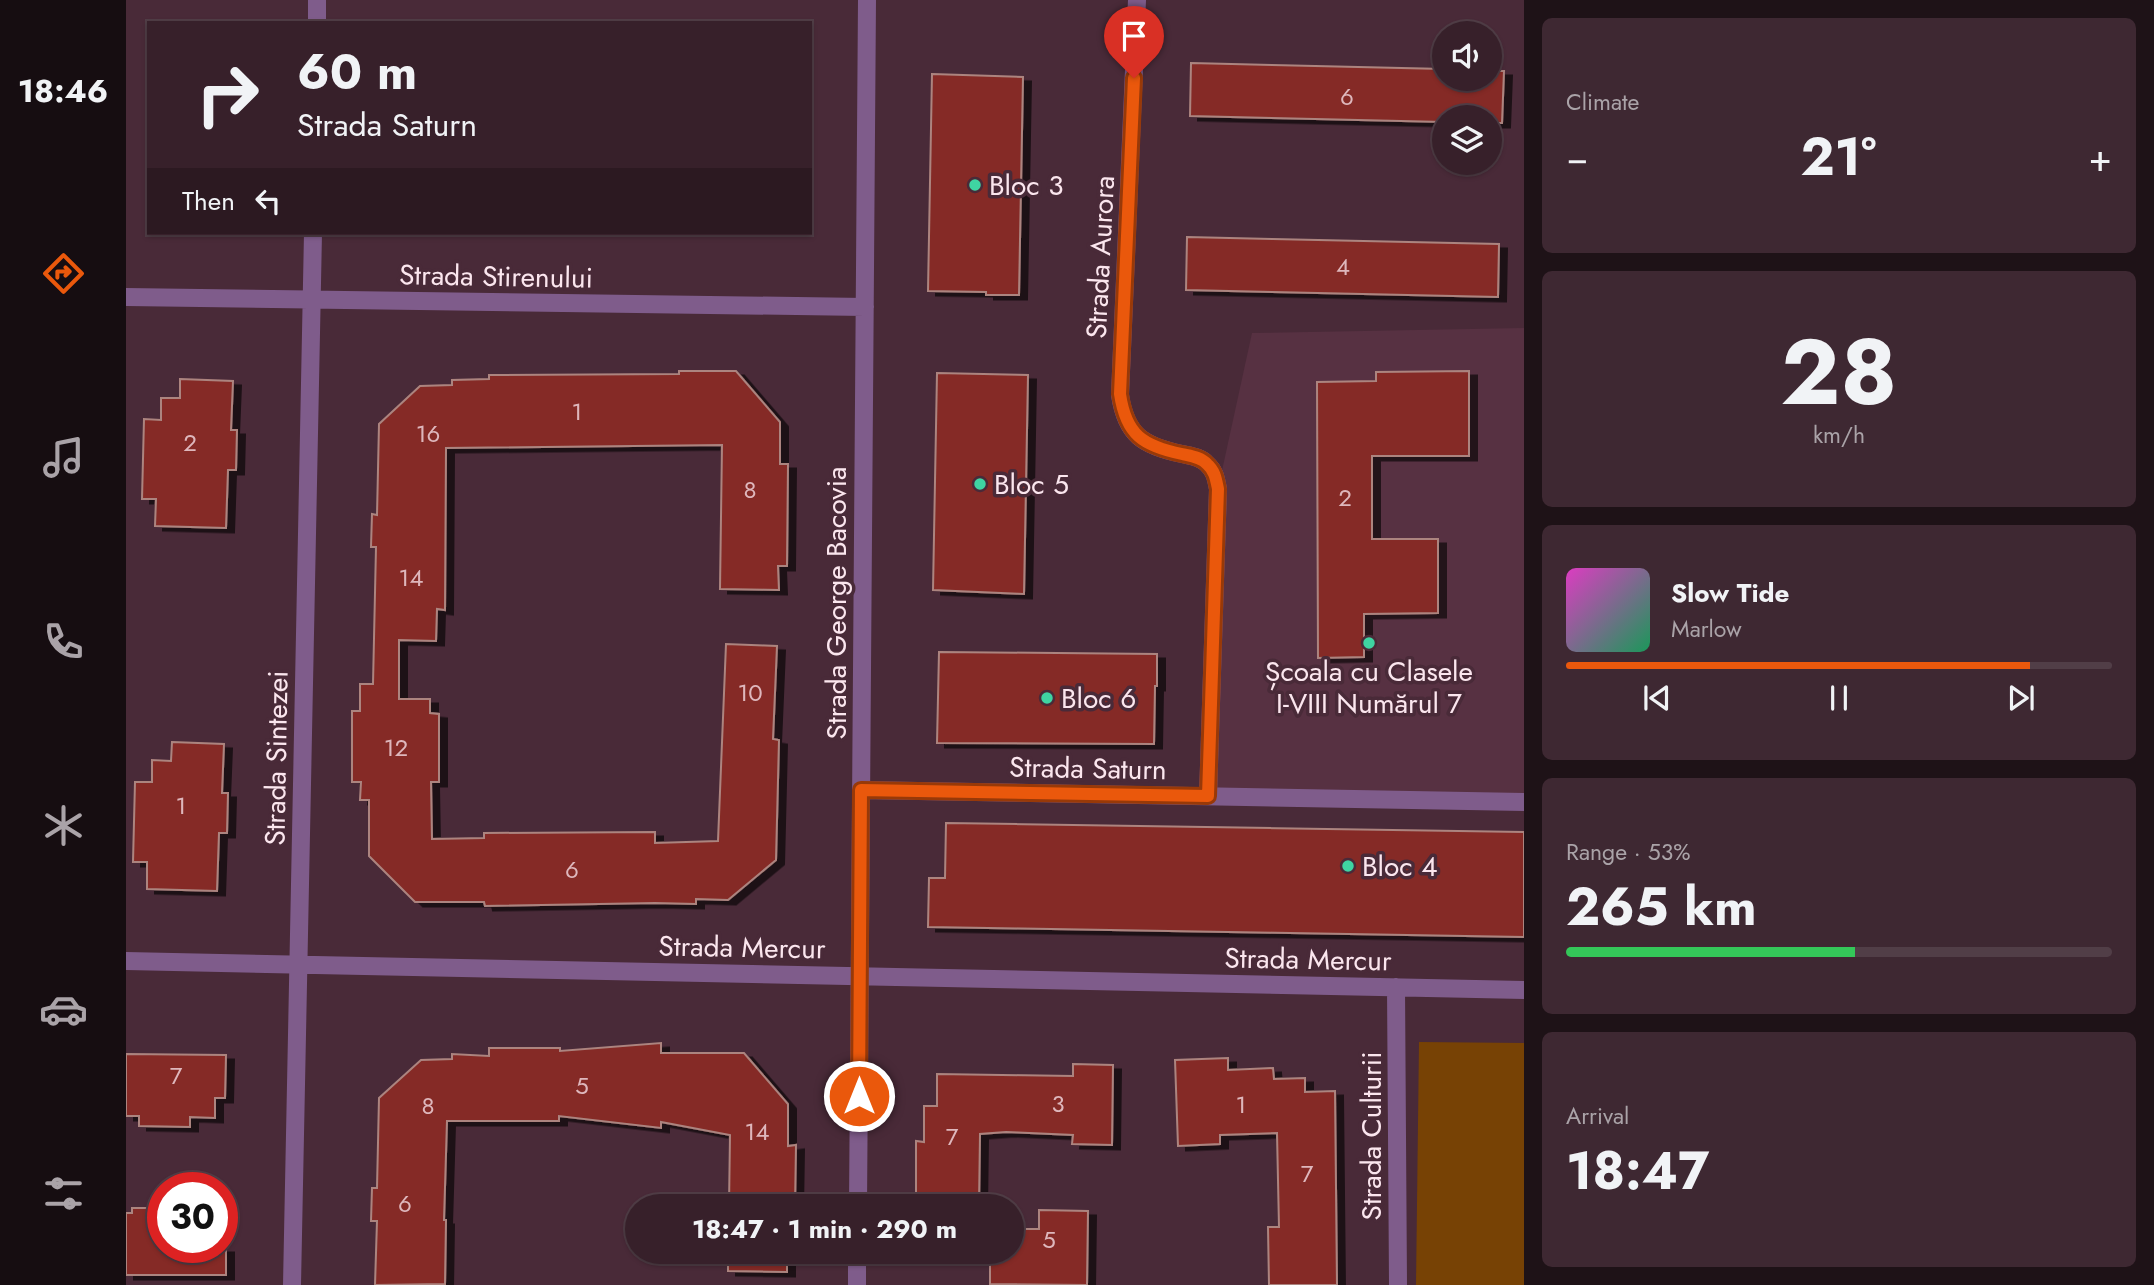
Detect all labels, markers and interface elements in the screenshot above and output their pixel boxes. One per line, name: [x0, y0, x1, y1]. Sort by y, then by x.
pin: [1104, 6, 1164, 78]
icon: arrive: [1115, 17, 1153, 55]
map controls: [1432, 21, 1502, 175]
button: sound: [1432, 21, 1502, 91]
text: 60 m: [297, 37, 417, 107]
icon: right: [182, 49, 273, 140]
text: 18:46: [18, 68, 108, 114]
house number: 6: [1340, 79, 1354, 114]
text: Climate: [1566, 85, 1639, 119]
text: Strada Saturn: [297, 102, 477, 148]
button: layers: [1432, 105, 1502, 175]
text: 21°: [1801, 119, 1877, 195]
text: −: [1566, 130, 1588, 185]
text: +: [2089, 130, 2112, 185]
place label: Bloc 3: [989, 165, 1063, 206]
street label: Strada Aurora: [1076, 174, 1125, 340]
marker: Bloc 3: [967, 177, 983, 193]
text: Then: [182, 182, 235, 220]
icon: left: [249, 182, 287, 220]
icon: directions: [39, 249, 88, 298]
house number: 4: [1336, 249, 1350, 284]
street label: Strada Stirenului: [399, 254, 593, 299]
text: 28: [1781, 307, 1897, 438]
house number: 1: [572, 394, 582, 429]
house number: 16: [416, 416, 440, 451]
text: km/h: [1813, 418, 1865, 452]
house number: 2: [183, 425, 197, 460]
icon: music: [39, 433, 88, 482]
place label: Bloc 5: [994, 464, 1069, 505]
street label: Strada George Bacovia: [816, 467, 857, 739]
house number: 8: [743, 472, 757, 507]
marker: Bloc 5: [972, 476, 988, 492]
house number: 2: [1338, 480, 1352, 515]
house number: 14: [399, 560, 423, 595]
text: Slow Tide: [1671, 574, 1790, 612]
text: Marlow: [1671, 612, 1742, 646]
icon: phone: [39, 617, 88, 666]
marker: Școala cu Clasele I-VIII Numărul 7: [1361, 635, 1377, 651]
place label: Școala cu Clasele I-VIII Numărul 7: [1265, 651, 1473, 724]
street label: Strada Sintezei: [254, 670, 299, 846]
house number: 10: [737, 675, 763, 710]
place label: Bloc 6: [1061, 678, 1136, 719]
icon: previous: [1638, 679, 1676, 717]
icon: pause: [1820, 679, 1858, 717]
icon: next: [2002, 679, 2040, 717]
marker: Bloc 6: [1039, 690, 1055, 706]
house number: 12: [384, 730, 408, 765]
street label: Strada Saturn: [1009, 747, 1167, 790]
house number: 1: [176, 788, 186, 823]
icon: climate: [39, 801, 88, 850]
text: Range · 53%: [1566, 835, 1690, 869]
place label: Bloc 4: [1362, 846, 1437, 887]
house number: 6: [565, 852, 579, 887]
marker: Bloc 4: [1340, 858, 1356, 874]
text: 265 km: [1566, 869, 1757, 945]
street label: Strada Mercur: [658, 926, 826, 969]
street label: Strada Mercur: [1224, 938, 1392, 981]
icon: car: [39, 985, 88, 1034]
street label: Strada Culturii: [1351, 1052, 1392, 1220]
house number: 7: [170, 1058, 183, 1093]
position arrow: [822, 1059, 896, 1133]
house number: 5: [575, 1068, 589, 1103]
house number: 3: [1051, 1086, 1065, 1121]
house number: 1: [1236, 1087, 1246, 1122]
house number: 8: [421, 1088, 435, 1123]
text: Arrival: [1566, 1099, 1629, 1133]
house number: 14: [745, 1114, 769, 1149]
house number: 7: [946, 1119, 959, 1154]
text: 18:47: [1566, 1133, 1709, 1209]
house number: 7: [1301, 1156, 1314, 1191]
icon: filters: [39, 1169, 88, 1218]
speed limit sign: 30: [147, 1172, 238, 1263]
house number: 6: [398, 1186, 412, 1221]
text: 18:47 · 1 min · 290 m: [692, 1210, 957, 1248]
house number: 5: [1042, 1222, 1056, 1257]

